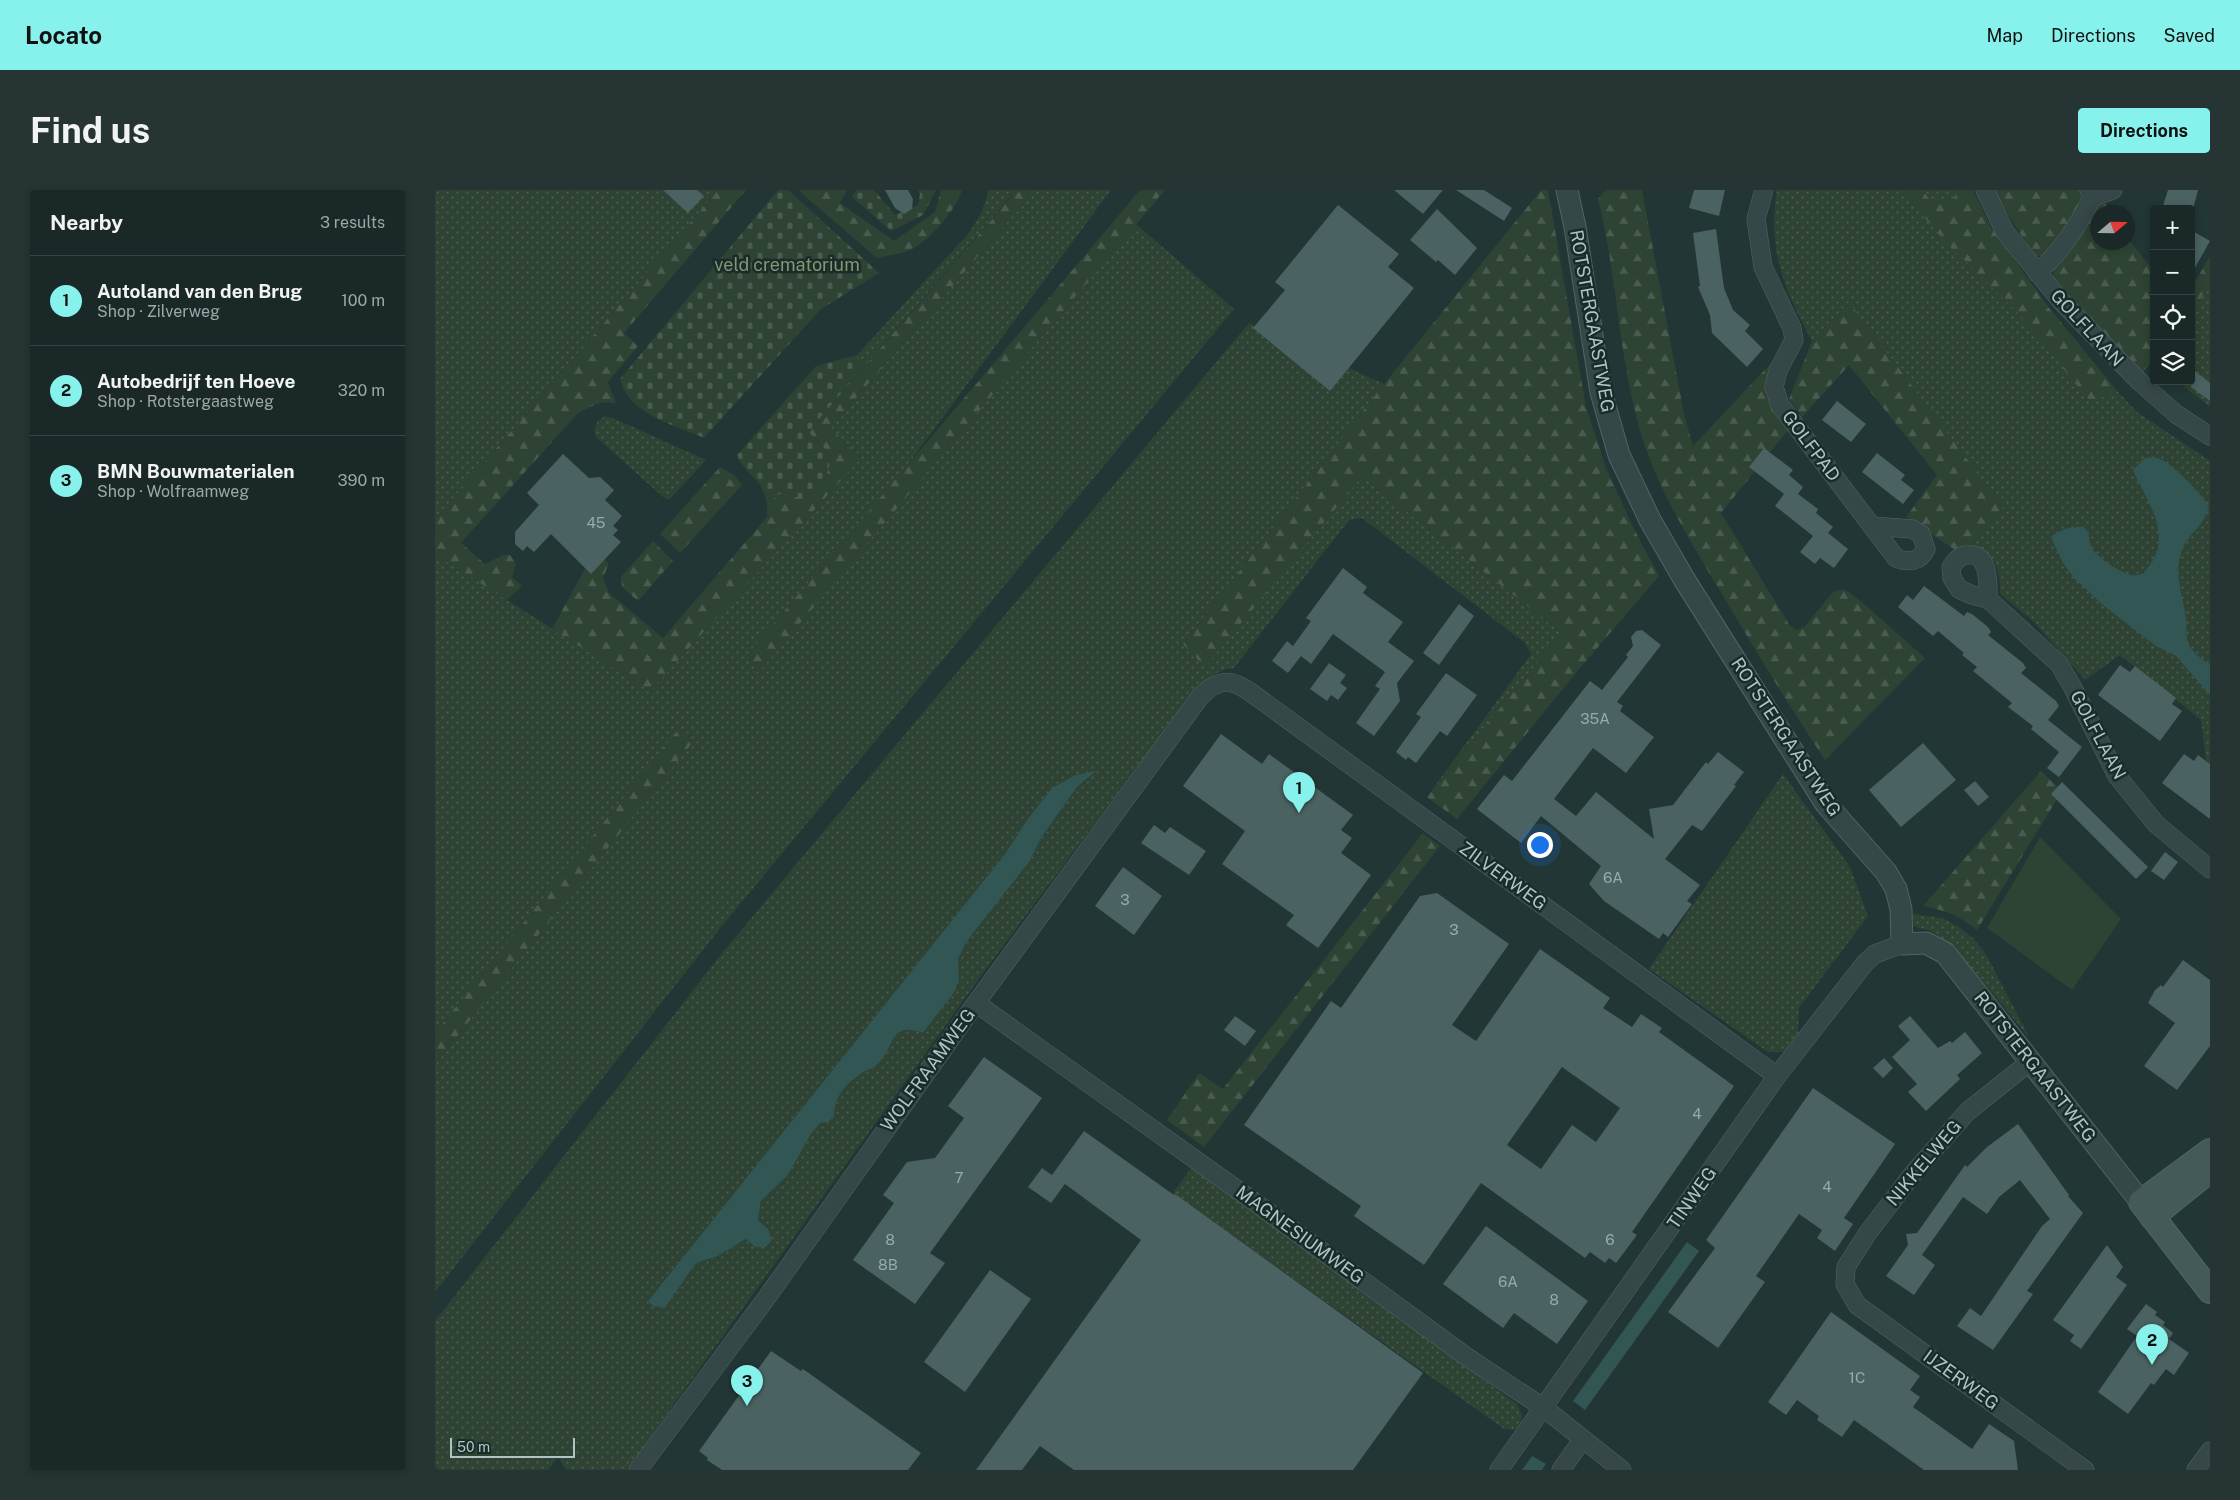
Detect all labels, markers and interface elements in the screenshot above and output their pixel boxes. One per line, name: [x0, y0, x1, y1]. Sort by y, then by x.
text: Locato: [25, 21, 102, 49]
text: Map: [1986, 25, 2023, 46]
text: Directions: [2051, 25, 2136, 46]
text: Saved: [2164, 25, 2215, 46]
button: Directions: [2078, 108, 2210, 153]
text: Find us: [30, 110, 150, 151]
north arrow: [2090, 205, 2135, 250]
map controls: [2150, 205, 2195, 385]
button: +: [2150, 205, 2195, 250]
text: Nearby: [50, 210, 123, 235]
text: 3 results: [320, 213, 385, 232]
street label: ROTSTERGAASTWEG: [1566, 228, 1619, 414]
button: −: [2150, 250, 2195, 295]
park label: veld crematorium: [714, 254, 860, 275]
text: Autoland van den Brug: [97, 280, 302, 302]
street label: GOLFLAAN: [2046, 285, 2128, 370]
text: 1: [63, 291, 69, 310]
text: 100 m: [341, 291, 385, 310]
button: locate: [2150, 295, 2195, 340]
text: Shop · Zilverweg: [97, 302, 220, 321]
button: layers: [2150, 340, 2195, 385]
text: Autobedrijf ten Hoeve: [97, 370, 295, 392]
text: 2: [61, 381, 71, 400]
text: 320 m: [338, 381, 385, 400]
text: Shop · Rotstergaastweg: [97, 392, 274, 411]
street label: GOLFPAD: [1778, 406, 1845, 485]
text: BMN Bouwmaterialen: [97, 460, 295, 482]
text: 3: [61, 471, 71, 490]
text: 390 m: [338, 471, 385, 490]
text: Shop · Wolfraamweg: [97, 482, 249, 501]
house number: 45: [587, 514, 605, 531]
street label: ROTSTERGAASTWEG: [1727, 653, 1846, 820]
street label: GOLFLAAN: [2066, 687, 2131, 783]
house number: 35A: [1580, 710, 1610, 727]
pin: 1: [1283, 772, 1315, 813]
your location: [1527, 832, 1553, 858]
street label: ZILVERWEG: [1456, 837, 1551, 914]
house number: 6A: [1603, 869, 1623, 886]
house number: 3: [1120, 891, 1130, 908]
house number: 3: [1449, 921, 1459, 938]
street label: ROTSTERGAASTWEG: [1970, 987, 2101, 1146]
street label: WOLFRAAMWEG: [876, 1004, 979, 1135]
house number: 4: [1692, 1105, 1702, 1122]
street label: NIKKELWEG: [1882, 1116, 1965, 1210]
street label: TINWEG: [1663, 1163, 1721, 1233]
house number: 7: [954, 1169, 964, 1186]
house number: 4: [1822, 1178, 1832, 1195]
street label: MAGNESIUMWEG: [1232, 1181, 1368, 1288]
house number: 8: [885, 1231, 895, 1248]
house number: 6: [1605, 1231, 1615, 1248]
house number: 8B: [878, 1256, 898, 1273]
house number: 6A: [1498, 1273, 1518, 1290]
house number: 8: [1549, 1291, 1559, 1308]
pin: 2: [2136, 1324, 2168, 1365]
street label: IJZERWEG: [1919, 1345, 2003, 1414]
pin: 3: [731, 1365, 763, 1406]
house number: 1C: [1849, 1369, 1865, 1386]
scale bar: [450, 1435, 575, 1458]
text: 50 m: [457, 1439, 490, 1455]

